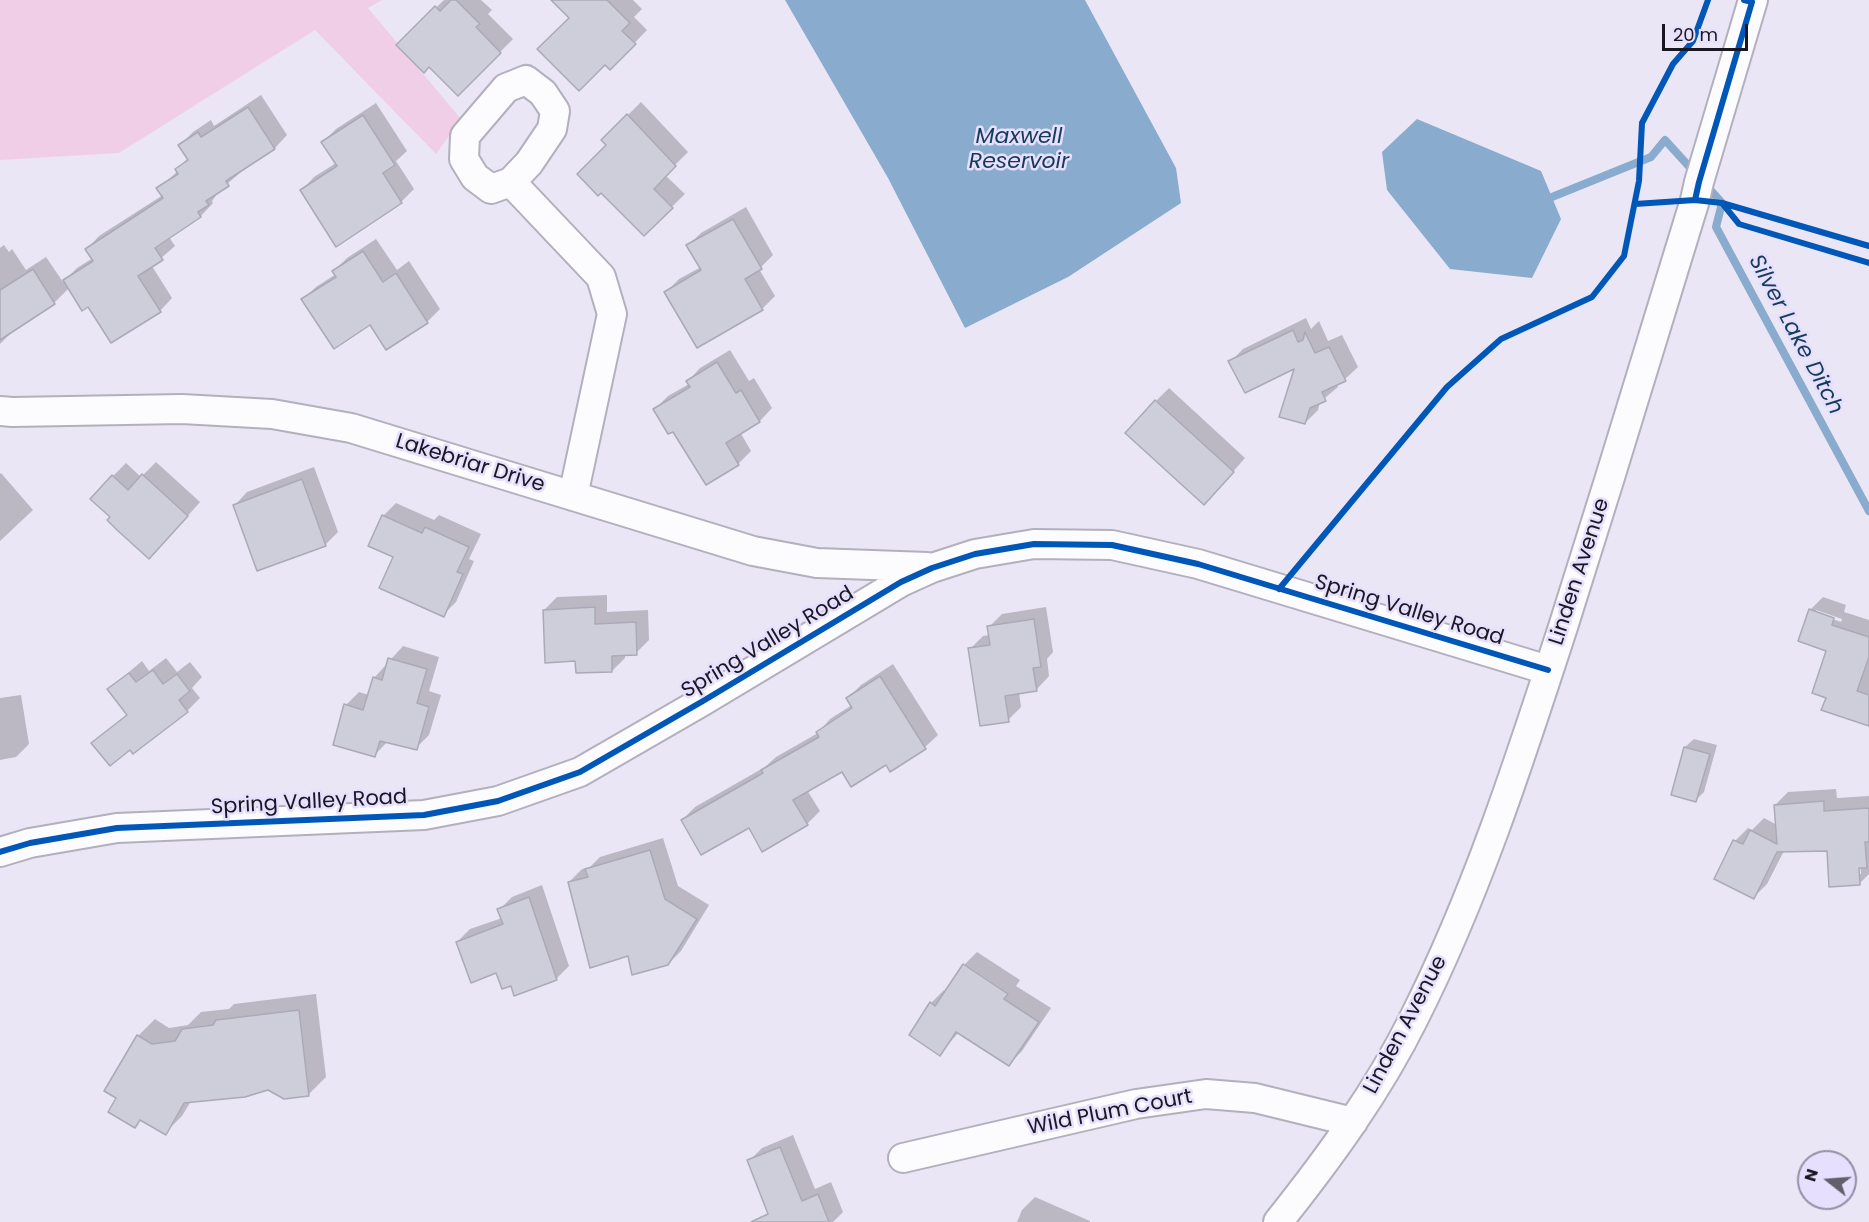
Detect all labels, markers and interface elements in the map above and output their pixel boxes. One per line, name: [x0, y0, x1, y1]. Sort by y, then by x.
scale bar: [1665, 12, 1750, 50]
text: 20 m: [1673, 22, 1718, 47]
water label: Maxwell Reservoir: [969, 124, 1069, 176]
water label: Silver Lake Ditch: [1742, 251, 1848, 419]
street label: Lakebriar Drive: [392, 429, 548, 499]
street label: Linden Avenue: [1544, 495, 1616, 649]
street label: Spring Valley Road: [1311, 570, 1507, 652]
street label: Spring Valley Road: [677, 582, 859, 704]
street label: Spring Valley Road: [210, 785, 408, 821]
street label: Linden Avenue: [1359, 952, 1453, 1098]
street label: Wild Plum Court: [1026, 1085, 1194, 1141]
north arrow: [1797, 1150, 1857, 1210]
text: N: [1798, 1166, 1824, 1184]

